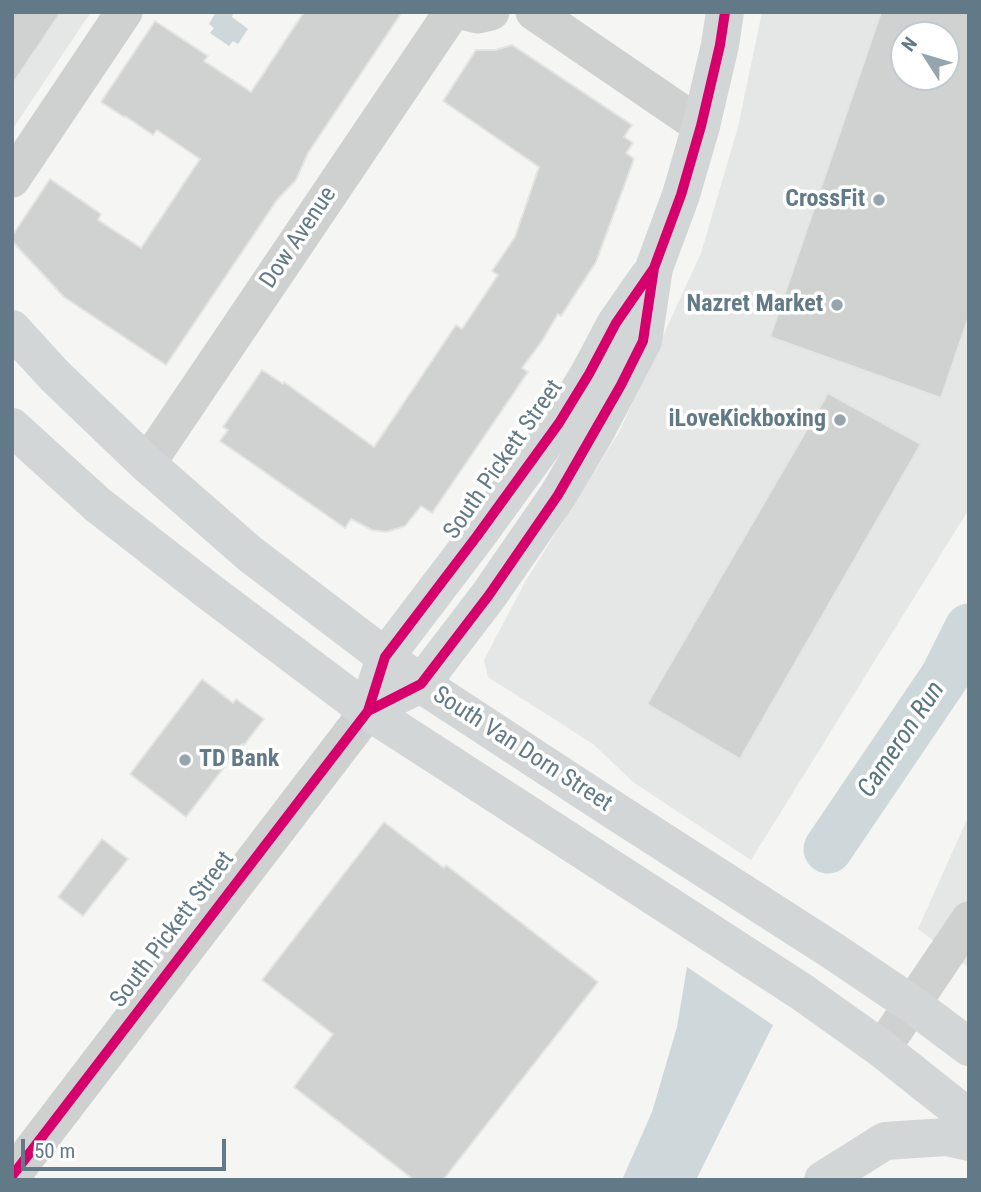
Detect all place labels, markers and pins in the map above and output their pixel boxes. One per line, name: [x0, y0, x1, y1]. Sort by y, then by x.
place label: CrossFit: [785, 186, 865, 214]
marker: CrossFit: [871, 192, 887, 208]
place label: Nazret Market: [687, 291, 823, 319]
marker: Nazret Market: [829, 297, 845, 313]
place label: iLoveKickboxing: [668, 406, 826, 434]
marker: iLoveKickboxing: [832, 412, 848, 428]
place label: TD Bank: [199, 746, 279, 774]
marker: TD Bank: [177, 752, 193, 768]

